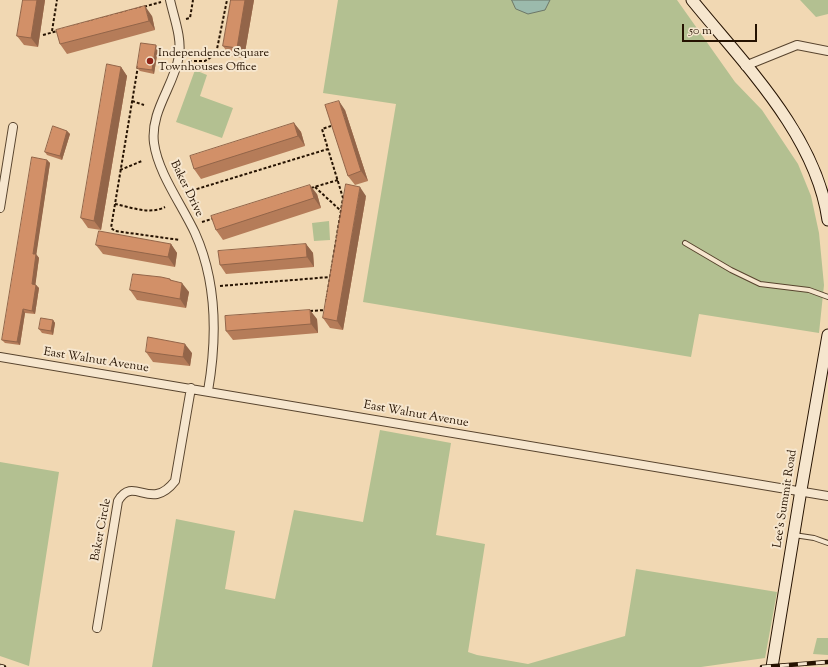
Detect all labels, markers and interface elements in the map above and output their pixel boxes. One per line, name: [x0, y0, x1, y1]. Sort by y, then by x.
scale bar: [684, 16, 759, 42]
text: 50 m: [689, 22, 712, 40]
place label: Independence Square Townhouses Office: [158, 47, 269, 75]
marker: Independence Square Townhouses Office: [145, 56, 155, 66]
street label: Baker Drive: [166, 158, 206, 220]
street label: East Walnut Avenue: [42, 346, 150, 376]
street label: East Walnut Avenue: [362, 399, 470, 431]
street label: Lee's Summit Road: [771, 449, 801, 549]
street label: Baker Circle: [89, 497, 115, 563]

